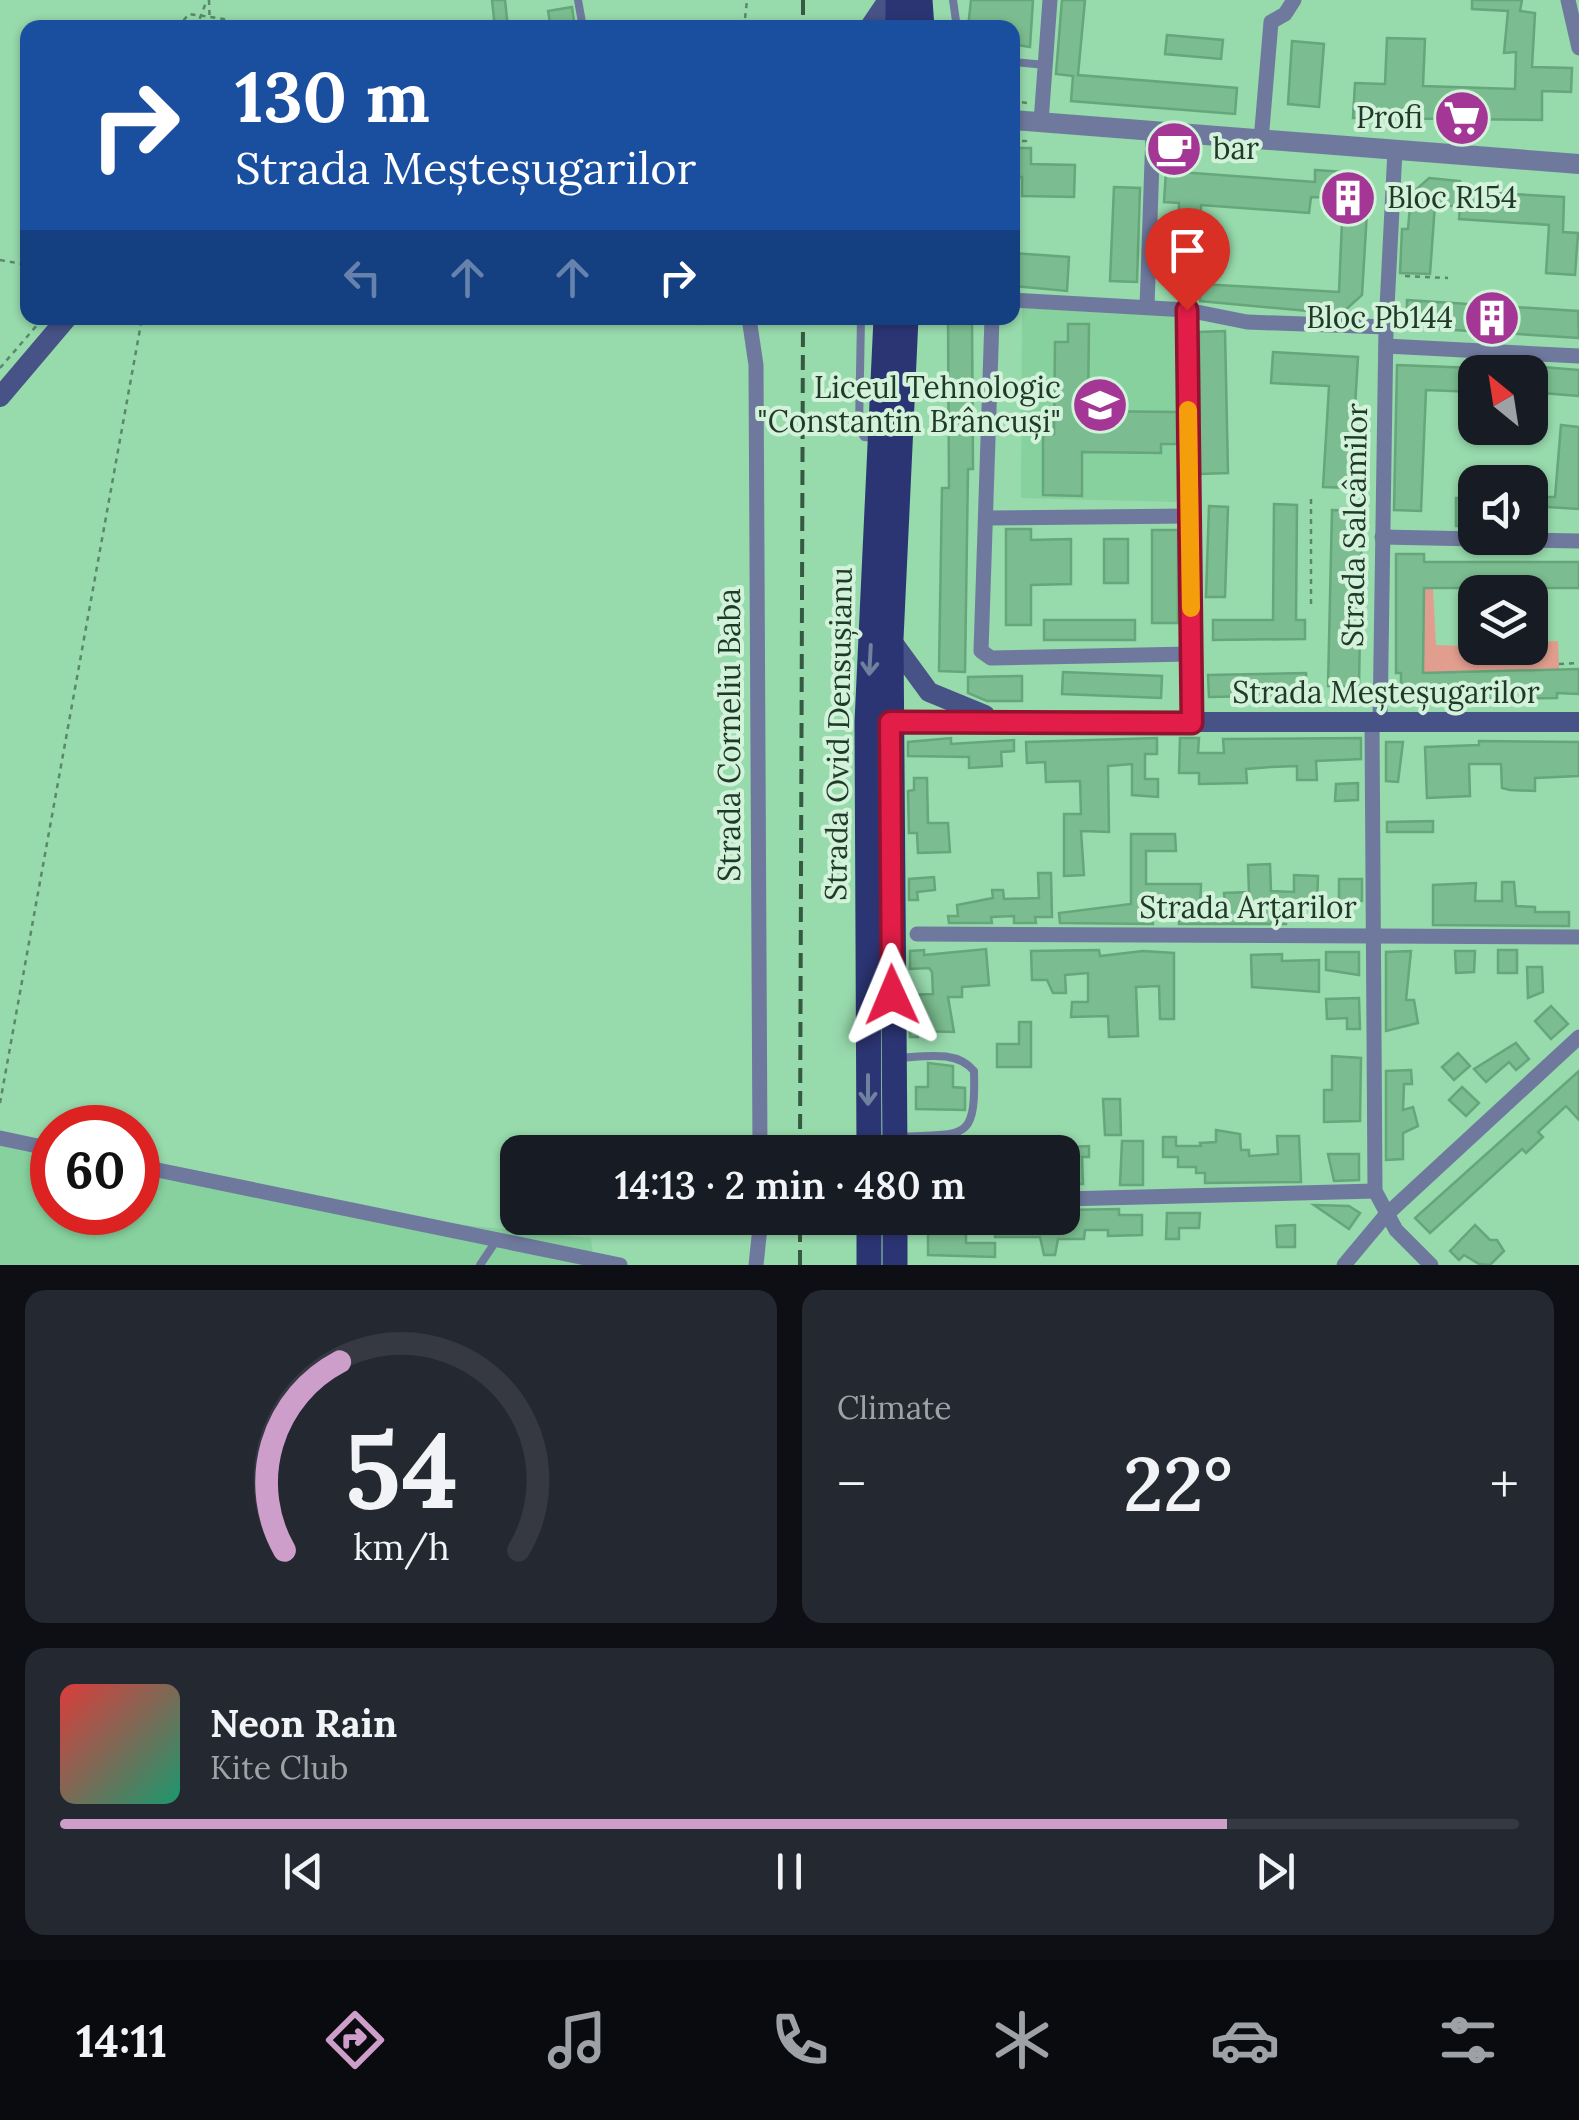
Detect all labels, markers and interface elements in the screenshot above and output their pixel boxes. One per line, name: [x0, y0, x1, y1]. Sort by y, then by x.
text: 130 m: [235, 52, 430, 141]
icon: right: [70, 60, 200, 190]
supermarket icon: Profi: [1432, 88, 1492, 148]
place label: Profi: [1356, 98, 1423, 136]
cafe icon: bar: [1144, 119, 1204, 179]
place label: bar: [1213, 129, 1259, 167]
text: Strada Meșteșugarilor: [235, 139, 696, 196]
building icon: Bloc R154: [1318, 168, 1378, 228]
place label: Bloc R154: [1387, 178, 1517, 216]
pin: [1145, 208, 1230, 311]
icon: arrive: [1160, 223, 1215, 278]
icon: left: [335, 250, 390, 305]
icon: ahead: [440, 250, 495, 305]
icon: ahead: [545, 250, 600, 305]
icon: right: [650, 250, 705, 305]
building icon: Bloc Pb144: [1462, 288, 1522, 348]
place label: Bloc Pb144: [1306, 298, 1453, 336]
north arrow: [1458, 355, 1548, 445]
map controls: [1458, 355, 1548, 665]
place label: Liceul Tehnologic "Constantin Brâncuși": [757, 368, 1061, 441]
school or university icon: Liceul Tehnologic "Constantin Brâncuși": [1070, 375, 1130, 435]
street label: Strada Salcâmilor: [1333, 403, 1375, 647]
button: sound: [1458, 465, 1548, 555]
street label: Strada Ovid Densușianu: [816, 567, 861, 901]
button: layers: [1458, 575, 1548, 665]
street label: Strada Corneliu Baba: [710, 588, 748, 882]
one-way arrow: [860, 643, 879, 675]
street label: Strada Meșteșugarilor: [1232, 673, 1540, 712]
street label: Strada Arțarilor: [1139, 888, 1357, 927]
position arrow: [840, 943, 944, 1047]
one-way arrow: [858, 1072, 878, 1105]
speed limit sign: 60: [30, 1105, 160, 1235]
text: 14:13 · 2 min · 480 m: [615, 1161, 965, 1209]
text: Climate: [837, 1387, 952, 1428]
text: 54: [344, 1403, 458, 1536]
text: 22°: [1123, 1436, 1233, 1532]
text: −: [837, 1449, 866, 1519]
text: +: [1490, 1449, 1519, 1519]
text: km/h: [353, 1524, 449, 1570]
text: Neon Rain: [210, 1699, 397, 1747]
text: Kite Club: [210, 1747, 348, 1788]
icon: previous: [276, 1844, 331, 1899]
icon: pause: [762, 1844, 817, 1899]
icon: next: [1248, 1844, 1303, 1899]
icon: directions: [320, 2005, 390, 2075]
icon: music: [542, 2005, 612, 2075]
icon: phone: [765, 2005, 835, 2075]
icon: climate: [987, 2005, 1057, 2075]
icon: car: [1210, 2005, 1280, 2075]
icon: filters: [1433, 2005, 1503, 2075]
text: 14:11: [76, 2012, 167, 2069]

